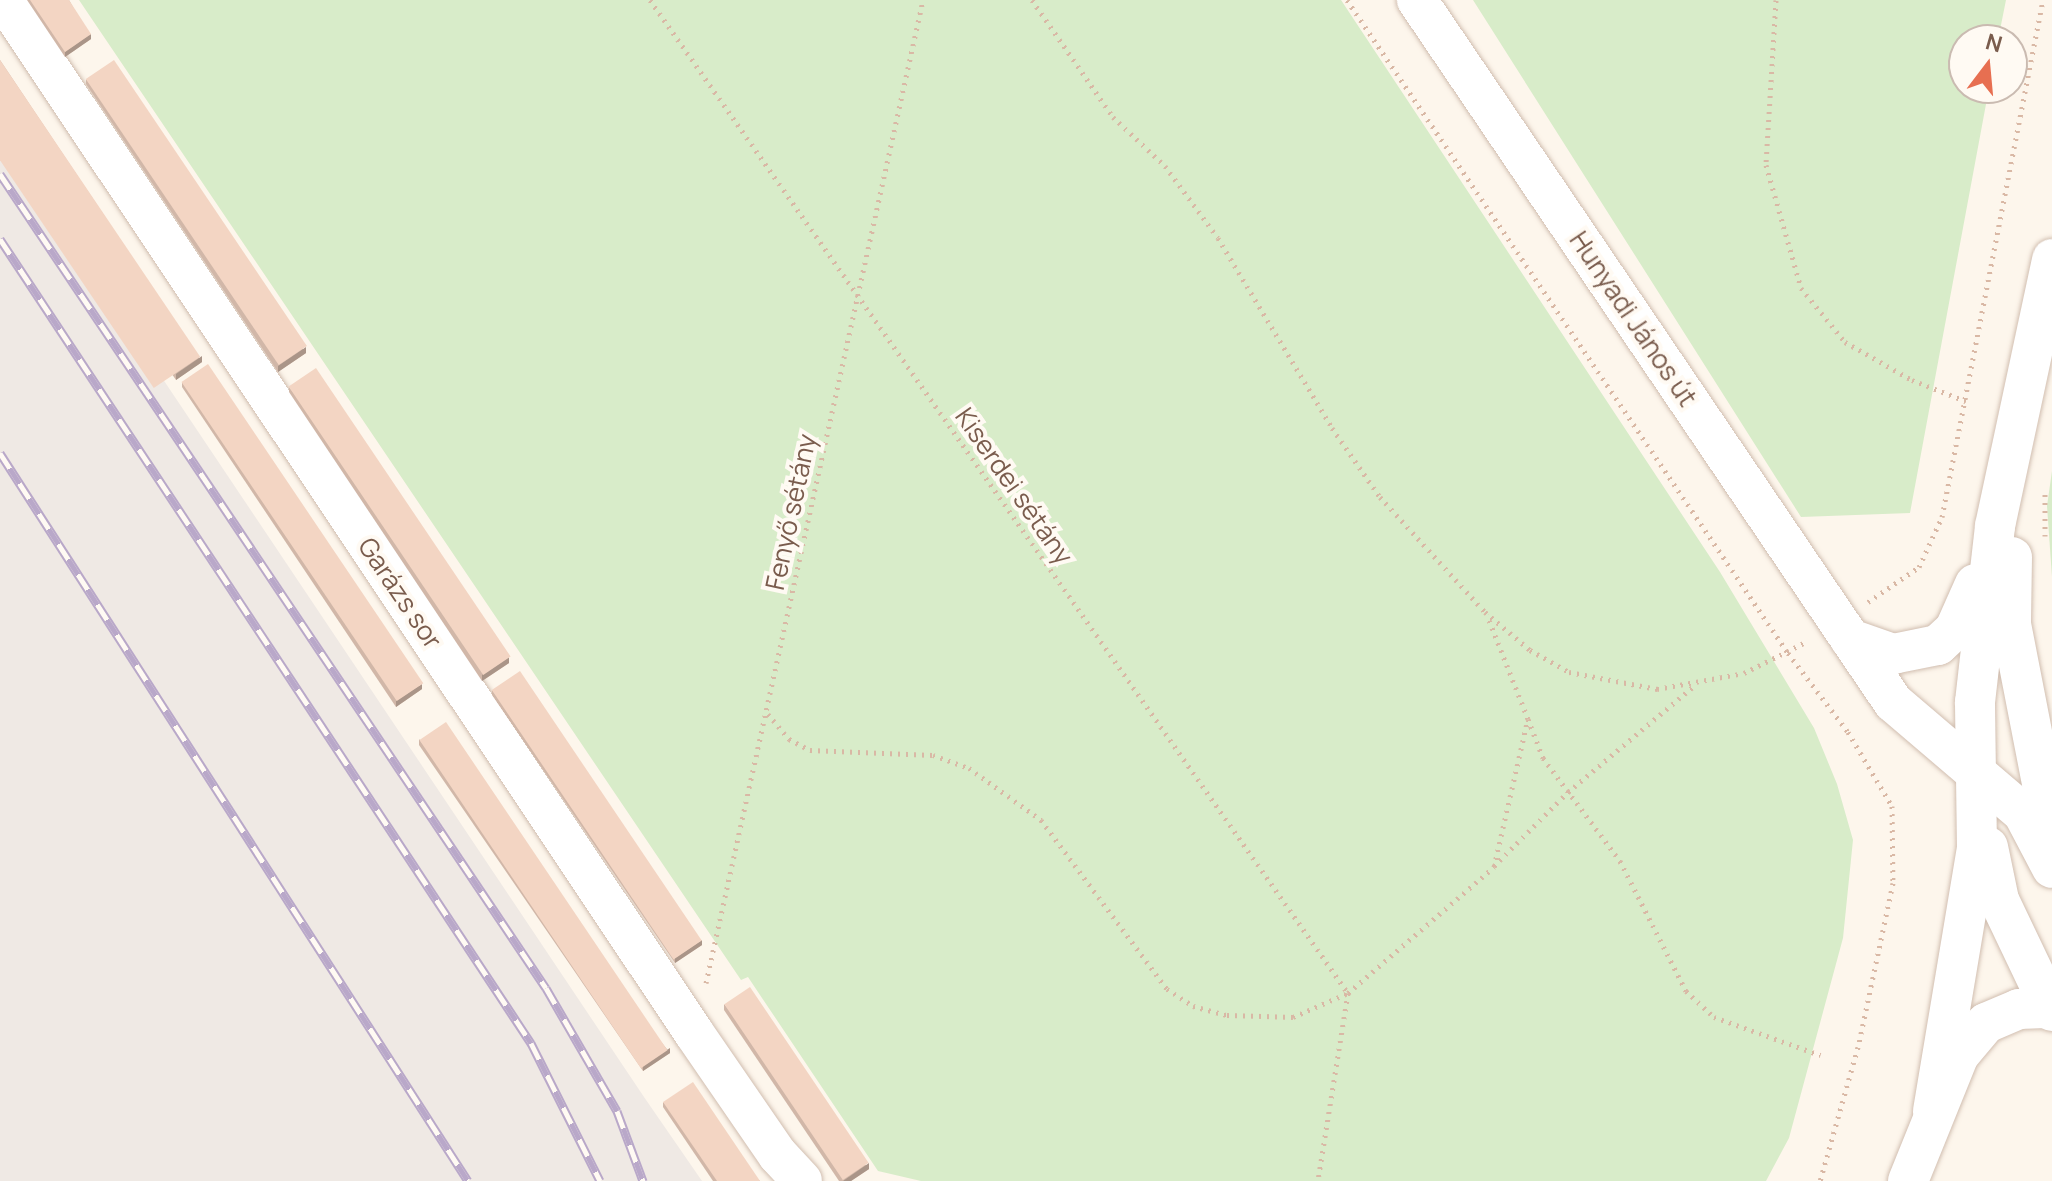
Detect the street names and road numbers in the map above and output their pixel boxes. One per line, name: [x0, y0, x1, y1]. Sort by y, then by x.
street label: Hunyadi János út: [1563, 226, 1703, 412]
street label: Kiserdei sétány: [949, 402, 1079, 570]
street label: Fenyő sétány: [759, 431, 823, 593]
street label: Garázs sor: [352, 532, 448, 654]

